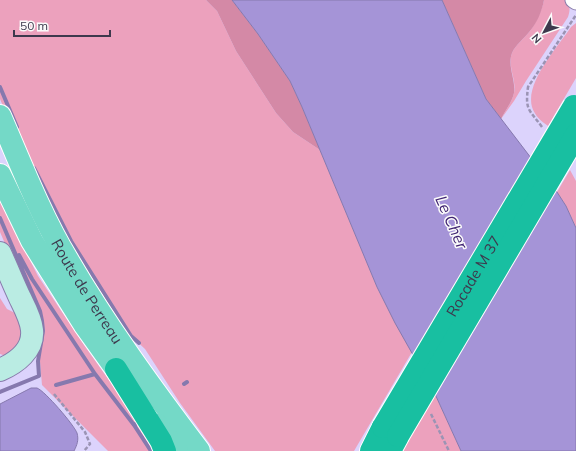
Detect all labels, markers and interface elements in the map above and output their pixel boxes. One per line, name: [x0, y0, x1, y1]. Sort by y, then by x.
scale bar: [14, 12, 110, 38]
north arrow: [524, 12, 564, 52]
text: 50 m: [20, 18, 48, 33]
text: N: [528, 31, 544, 46]
water label: Le Cher: [431, 192, 473, 253]
street label: Rocade M 37: [442, 232, 504, 320]
street label: Route de Perreau: [48, 235, 127, 347]

